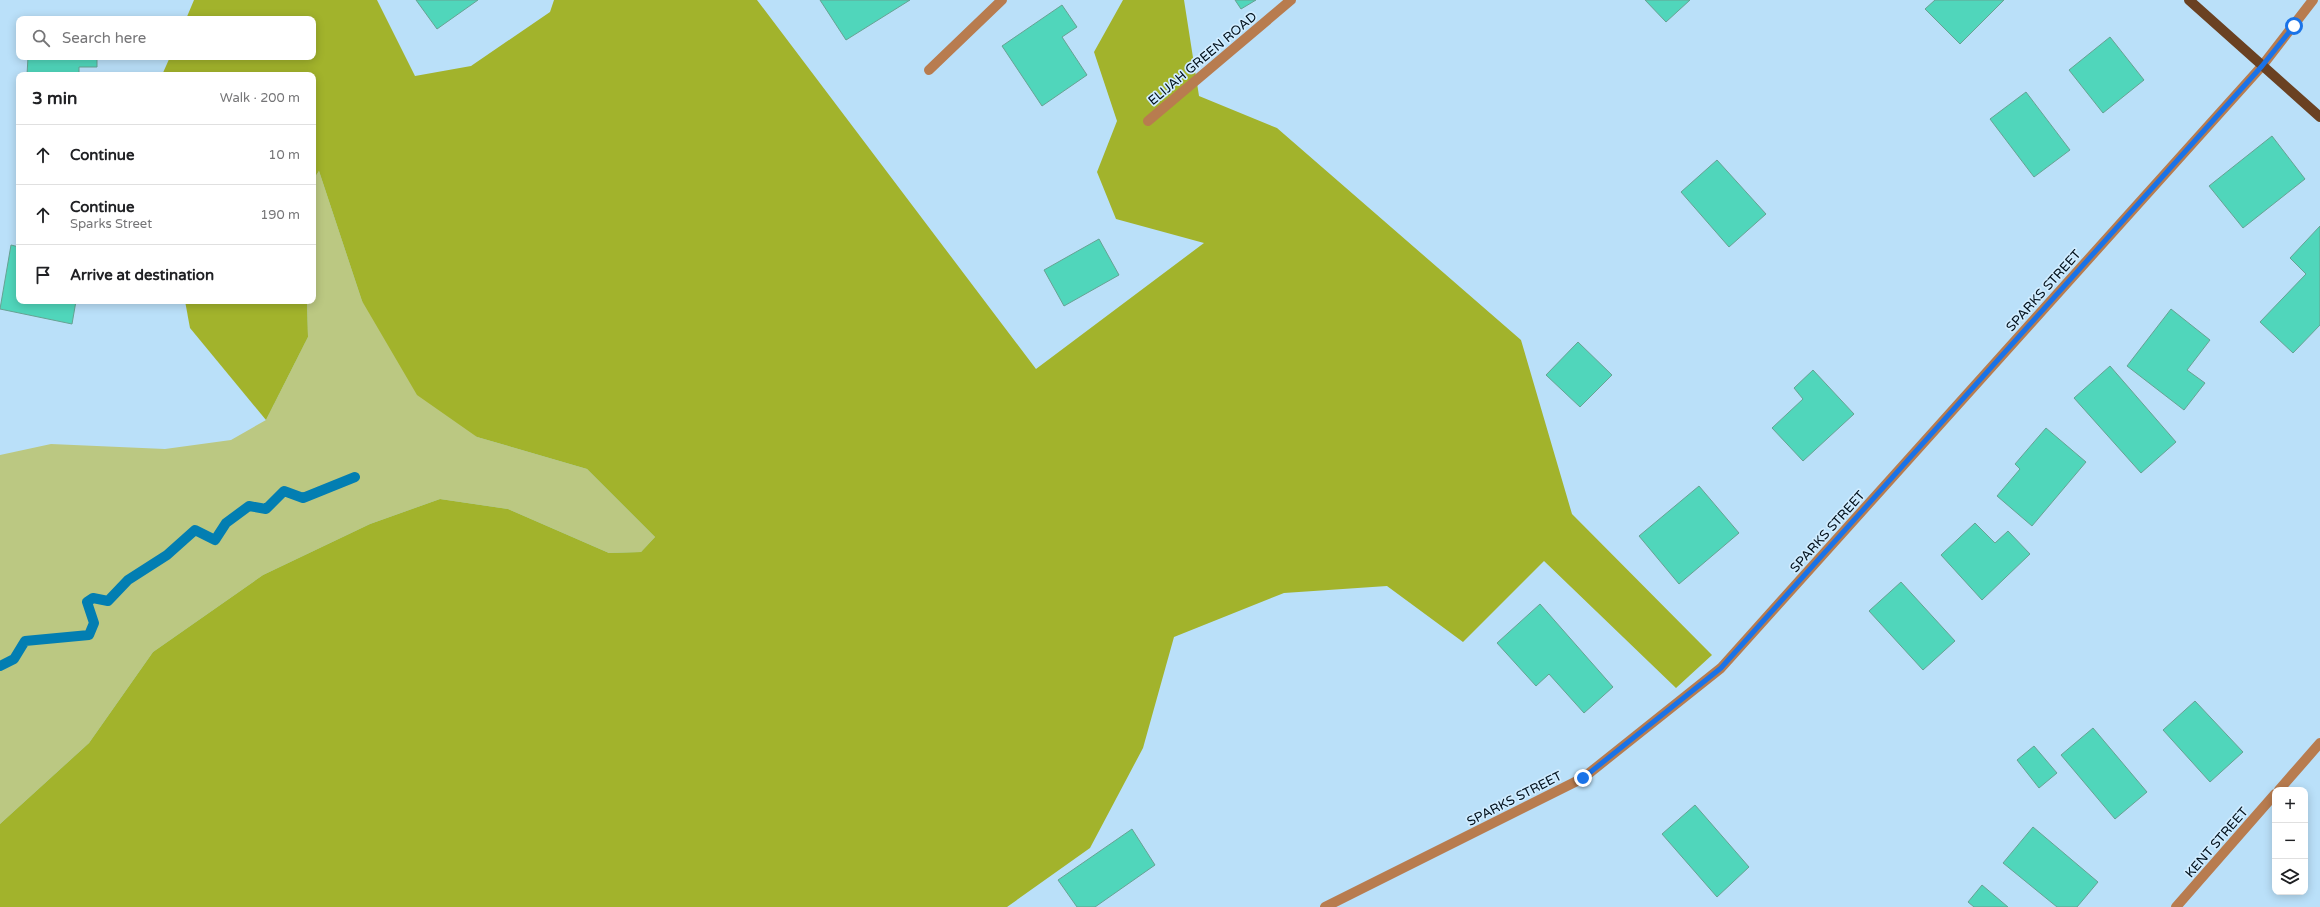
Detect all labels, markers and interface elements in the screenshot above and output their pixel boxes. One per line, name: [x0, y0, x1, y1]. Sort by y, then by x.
street label: ELIJAH GREEN ROAD: [1145, 8, 1260, 109]
search box: [16, 16, 316, 60]
route start: [2285, 17, 2303, 35]
icon: search: [30, 27, 52, 49]
text: Search here: [62, 29, 146, 47]
text: 3 min: [32, 88, 77, 109]
text: Walk · 200 m: [220, 90, 300, 106]
icon: ahead: [32, 144, 54, 166]
text: Continue: [70, 146, 134, 164]
text: 10 m: [268, 147, 300, 163]
text: Continue: [70, 198, 134, 216]
icon: ahead: [32, 204, 54, 226]
text: 190 m: [260, 207, 300, 223]
text: Sparks Street: [70, 216, 152, 232]
street label: SPARKS STREET: [2003, 246, 2085, 335]
icon: arrive: [32, 264, 54, 286]
text: Arrive at destination: [70, 266, 214, 284]
street label: SPARKS STREET: [1787, 487, 1869, 576]
street label: SPARKS STREET: [1464, 768, 1565, 830]
route end: [1574, 769, 1592, 787]
map controls: [2272, 787, 2308, 895]
button: +: [2272, 787, 2308, 823]
street label: KENT STREET: [2182, 804, 2252, 881]
button: −: [2272, 823, 2308, 859]
button: layers: [2272, 859, 2308, 895]

